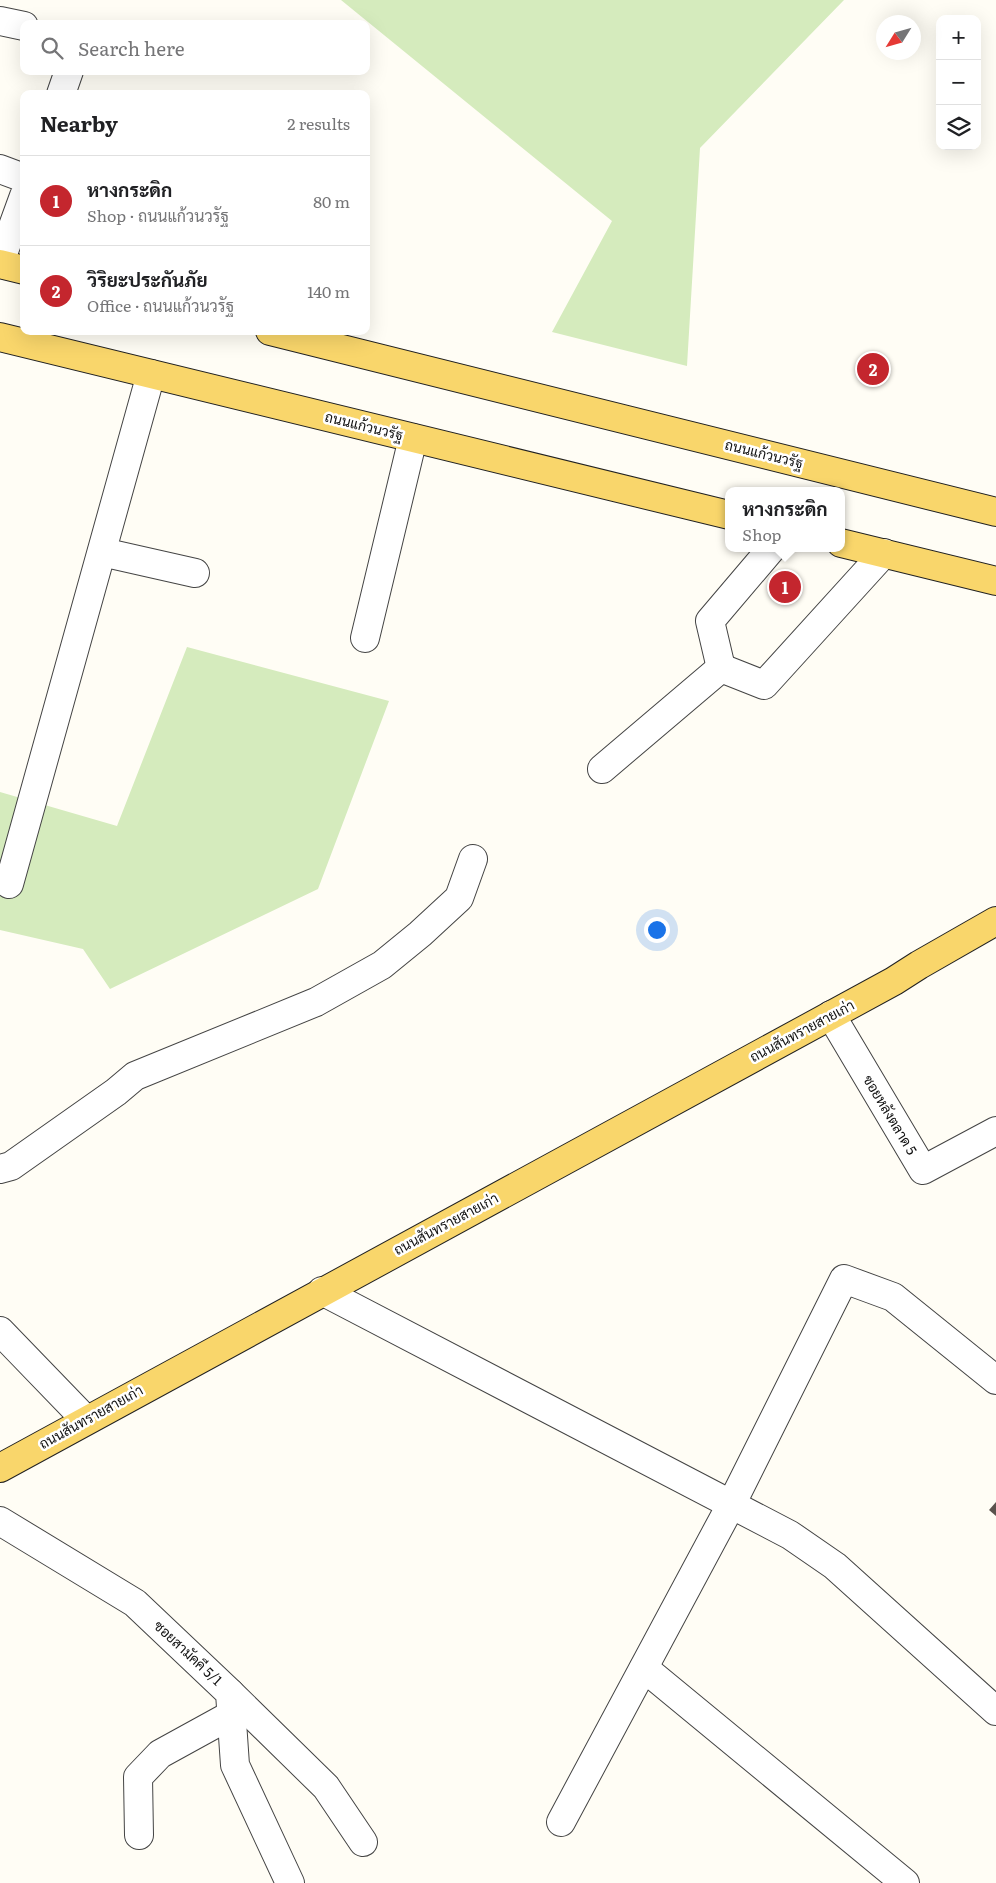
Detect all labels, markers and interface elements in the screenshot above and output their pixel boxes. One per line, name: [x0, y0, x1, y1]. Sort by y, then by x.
north arrow: [876, 15, 921, 60]
map controls: [936, 15, 981, 150]
button: +: [936, 15, 981, 60]
search box: [20, 20, 370, 75]
icon: search: [38, 34, 66, 62]
text: Search here: [78, 34, 185, 62]
button: −: [936, 60, 981, 105]
button: layers: [936, 105, 981, 150]
text: Nearby: [40, 107, 118, 138]
text: 2 results: [287, 111, 350, 135]
text: หางกระดิก: [87, 175, 172, 203]
text: 1: [53, 189, 59, 213]
text: 80 m: [313, 189, 350, 213]
text: Shop · ถนนแก้วนวรัฐ: [87, 203, 229, 227]
text: วิริยะประกันภัย: [87, 265, 208, 293]
text: 2: [52, 279, 60, 303]
text: 140 m: [307, 279, 350, 303]
text: Office · ถนนแก้วนวรัฐ: [87, 293, 234, 317]
pin: 2: [857, 350, 889, 388]
street label: ถนนแก้วนวรัฐ: [323, 406, 405, 444]
street label: ถนนแก้วนวรัฐ: [723, 434, 805, 472]
popup: [725, 487, 845, 552]
text: หางกระดิก: [742, 494, 828, 522]
text: Shop: [742, 522, 781, 546]
pin: 1: [769, 568, 801, 606]
your location: [644, 917, 670, 943]
street label: ถนนสันทรายสายเก่า: [746, 994, 857, 1066]
street label: ซอยหลังตลาด 5: [859, 1071, 923, 1158]
street label: ถนนสันทรายสายเก่า: [390, 1187, 501, 1259]
street label: ถนนสันทรายสายเก่า: [35, 1379, 146, 1453]
street label: ซอยสามัคคี 5/1: [150, 1615, 227, 1689]

